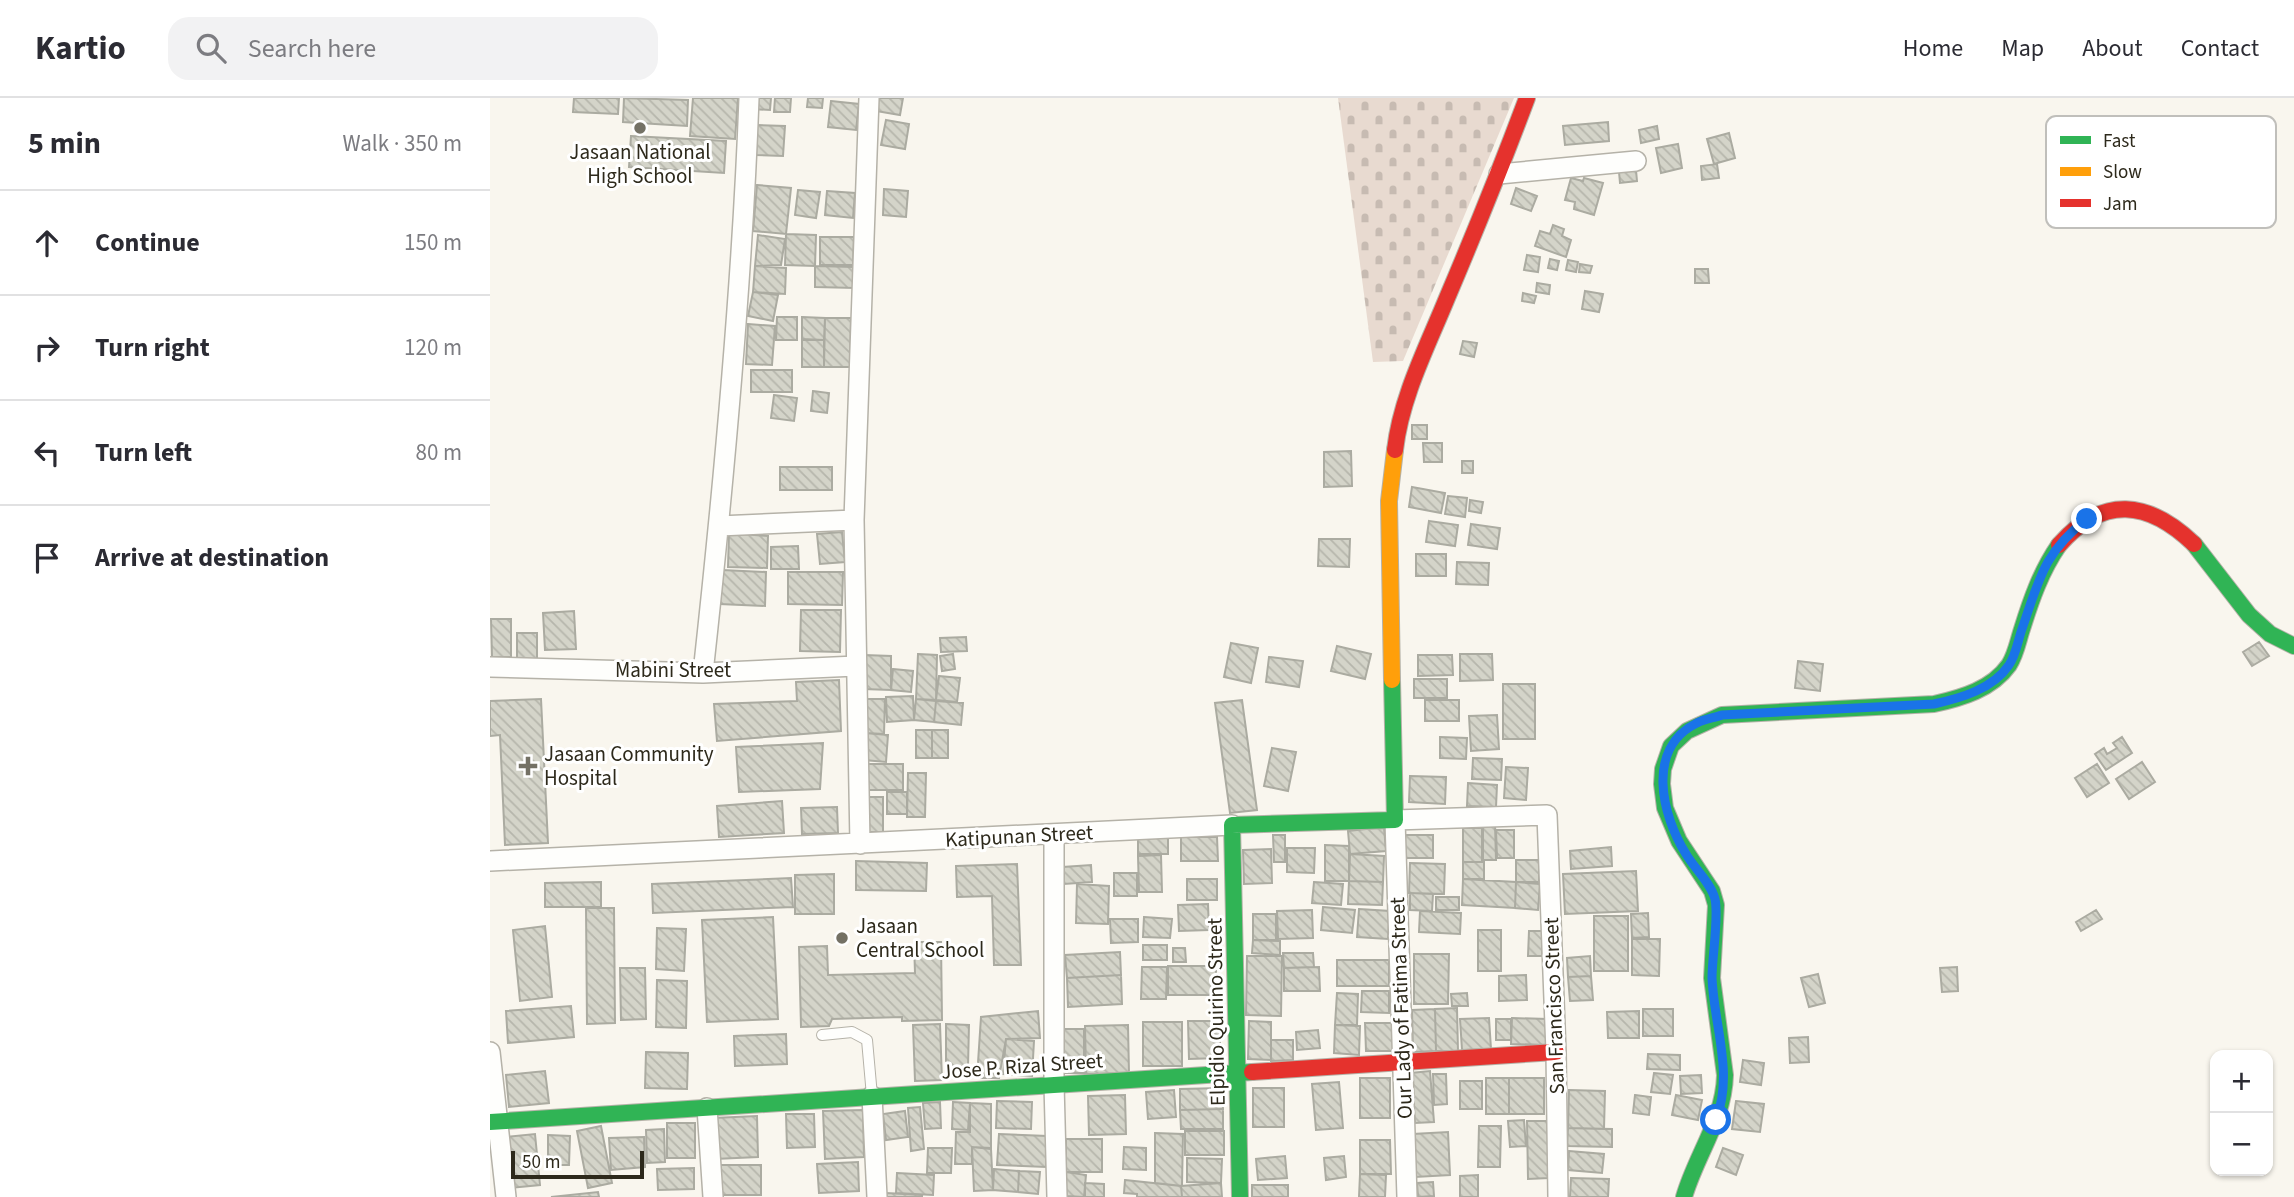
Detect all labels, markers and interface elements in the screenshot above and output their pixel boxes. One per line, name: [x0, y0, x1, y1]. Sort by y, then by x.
search box: [168, 17, 658, 80]
text: Kartio: [35, 25, 126, 72]
icon: search: [192, 29, 230, 67]
text: Search here: [248, 30, 376, 67]
text: Home: [1903, 31, 1963, 66]
text: Map: [2001, 31, 2044, 66]
text: About: [2082, 31, 2143, 66]
text: Contact: [2181, 31, 2259, 66]
legend: [2046, 116, 2276, 228]
marker: Jasaan National High School: [632, 120, 648, 136]
text: 5 min: [28, 122, 101, 165]
text: Walk · 350 m: [343, 127, 462, 160]
text: Fast: [2103, 128, 2136, 155]
place label: Jasaan National High School: [569, 137, 711, 191]
text: Slow: [2103, 159, 2142, 186]
text: Jam: [2103, 191, 2137, 218]
icon: ahead: [28, 224, 66, 262]
text: Continue: [95, 224, 200, 261]
text: 150 m: [404, 226, 462, 259]
icon: right: [28, 329, 66, 367]
text: Turn right: [95, 329, 210, 366]
text: 120 m: [404, 331, 462, 364]
icon: left: [28, 434, 66, 472]
text: Turn left: [95, 434, 192, 471]
text: 80 m: [415, 436, 462, 469]
route end: [2071, 503, 2102, 534]
icon: arrive: [28, 539, 66, 577]
text: Arrive at destination: [95, 539, 329, 576]
street label: Mabini Street: [615, 655, 731, 685]
place label: Jasaan Community Hospital: [544, 739, 714, 793]
marker: Jasaan Community Hospital: [518, 756, 538, 776]
street label: Katipunan Street: [944, 817, 1094, 855]
street label: Our Lady of Fatima Street: [1382, 897, 1420, 1119]
place label: Jasaan Central School: [856, 911, 984, 965]
street label: San Francisco Street: [1536, 917, 1572, 1095]
street label: Elpidio Quirino Street: [1199, 918, 1233, 1106]
marker: Jasaan Central School: [834, 930, 850, 946]
street label: Jose P. Rizal Street: [940, 1045, 1104, 1087]
map controls: [2210, 1050, 2273, 1176]
button: +: [2210, 1050, 2273, 1113]
route start: [1700, 1104, 1731, 1135]
button: −: [2210, 1113, 2273, 1176]
scale bar: [511, 1148, 644, 1180]
text: 50 m: [522, 1149, 560, 1176]

